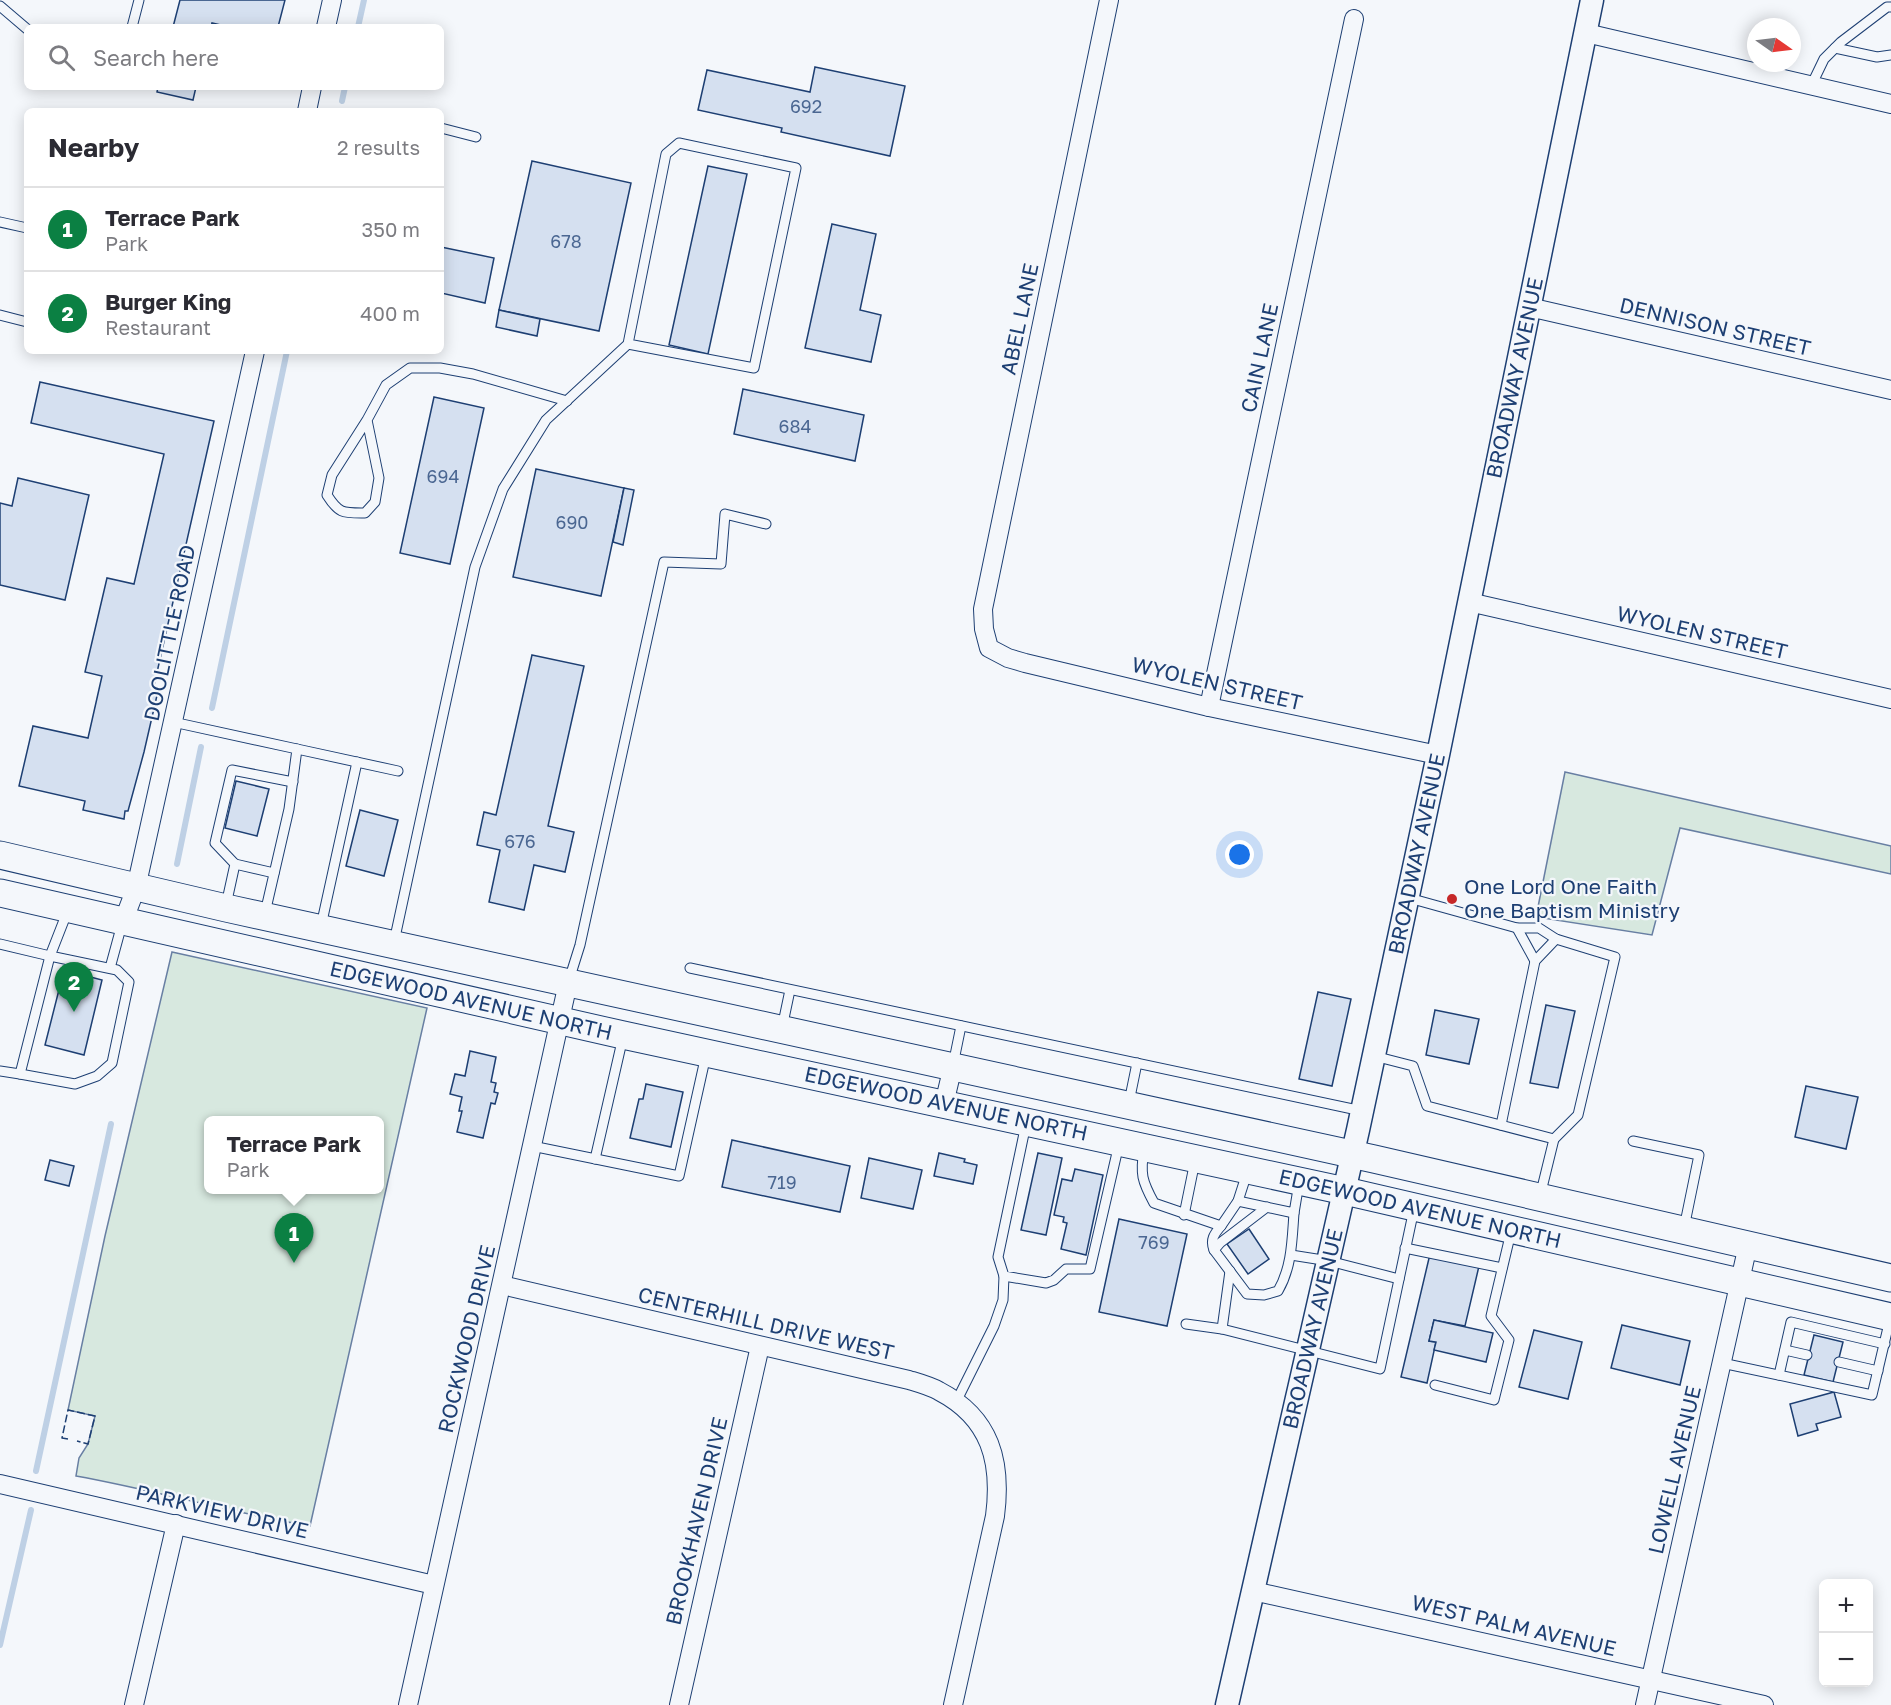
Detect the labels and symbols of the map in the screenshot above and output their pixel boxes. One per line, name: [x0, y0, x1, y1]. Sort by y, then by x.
north arrow: [1747, 18, 1801, 72]
house number: 692: [790, 95, 822, 117]
house number: 678: [550, 230, 582, 252]
street label: ABEL LANE: [994, 261, 1044, 377]
street label: BROADWAY AVENUE: [1480, 275, 1548, 481]
street label: DENNISON STREET: [1617, 291, 1813, 361]
street label: CAIN LANE: [1235, 301, 1283, 415]
house number: 684: [779, 415, 811, 437]
house number: 694: [427, 465, 459, 487]
house number: 690: [556, 511, 588, 533]
street label: DOOLITTLE ROAD: [138, 542, 200, 723]
street label: WYOLEN STREET: [1614, 600, 1790, 664]
street label: WYOLEN STREET: [1129, 651, 1305, 715]
street label: BROADWAY AVENUE: [1382, 751, 1450, 957]
house number: 676: [504, 830, 536, 852]
your location: [1225, 840, 1254, 869]
place label: One Lord One Faith One Baptism Ministry: [1464, 873, 1680, 923]
marker: One Lord One Faith One Baptism Ministry: [1445, 892, 1459, 906]
street label: EDGEWOOD AVENUE NORTH: [327, 955, 615, 1045]
pin: 2: [54, 962, 94, 1012]
street label: EDGEWOOD AVENUE NORTH: [802, 1060, 1090, 1146]
street label: EDGEWOOD AVENUE NORTH: [1276, 1163, 1564, 1253]
house number: 719: [767, 1171, 797, 1193]
pin: 1: [274, 1214, 314, 1263]
street label: BROADWAY AVENUE: [1276, 1226, 1348, 1431]
house number: 769: [1138, 1231, 1170, 1253]
street label: ROCKWOOD DRIVE: [432, 1242, 500, 1435]
street label: CENTERHILL DRIVE WEST: [636, 1281, 897, 1365]
street label: LOWELL AVENUE: [1642, 1383, 1706, 1556]
street label: BROOKHAVEN DRIVE: [659, 1414, 733, 1627]
street label: PARKVIEW DRIVE: [133, 1479, 311, 1544]
street label: WEST PALM AVENUE: [1409, 1589, 1619, 1661]

